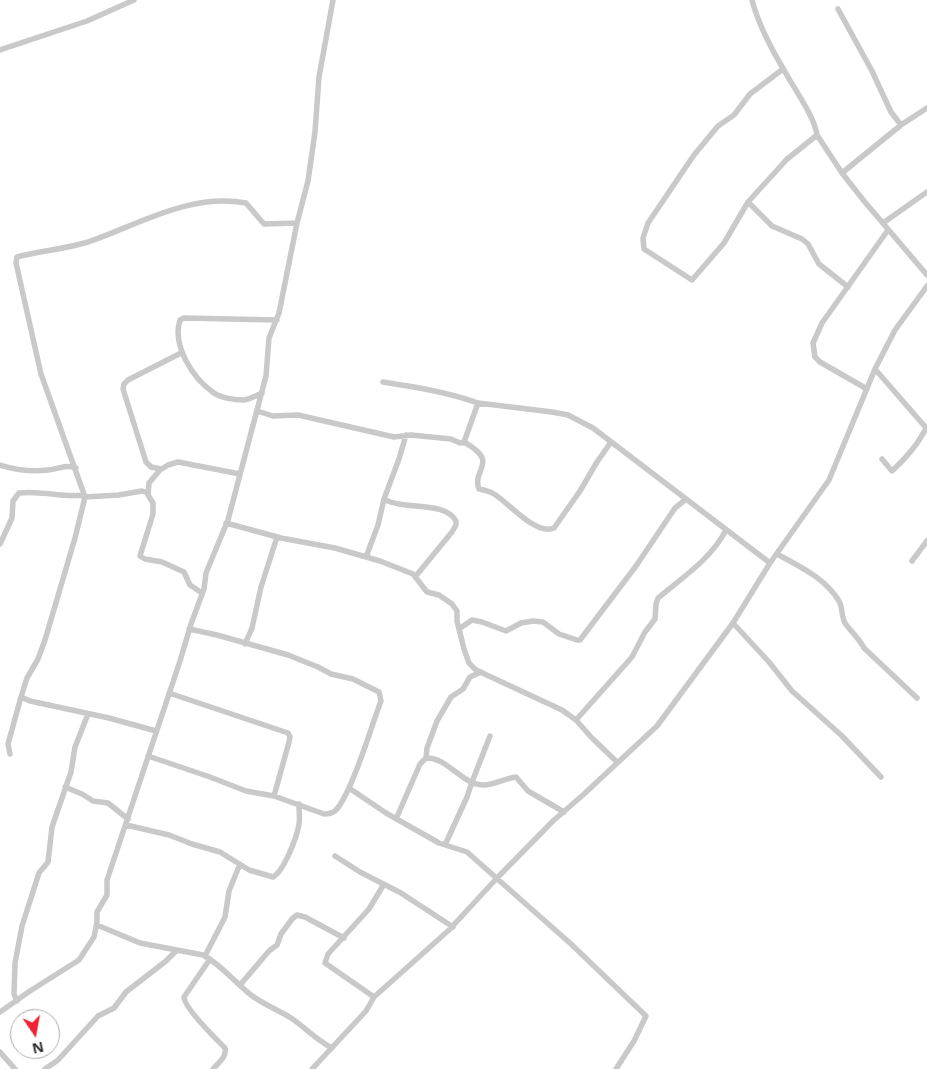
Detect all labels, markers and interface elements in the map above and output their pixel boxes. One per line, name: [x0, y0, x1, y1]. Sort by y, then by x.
north arrow: [10, 1009, 60, 1059]
text: N: [30, 1038, 46, 1059]

